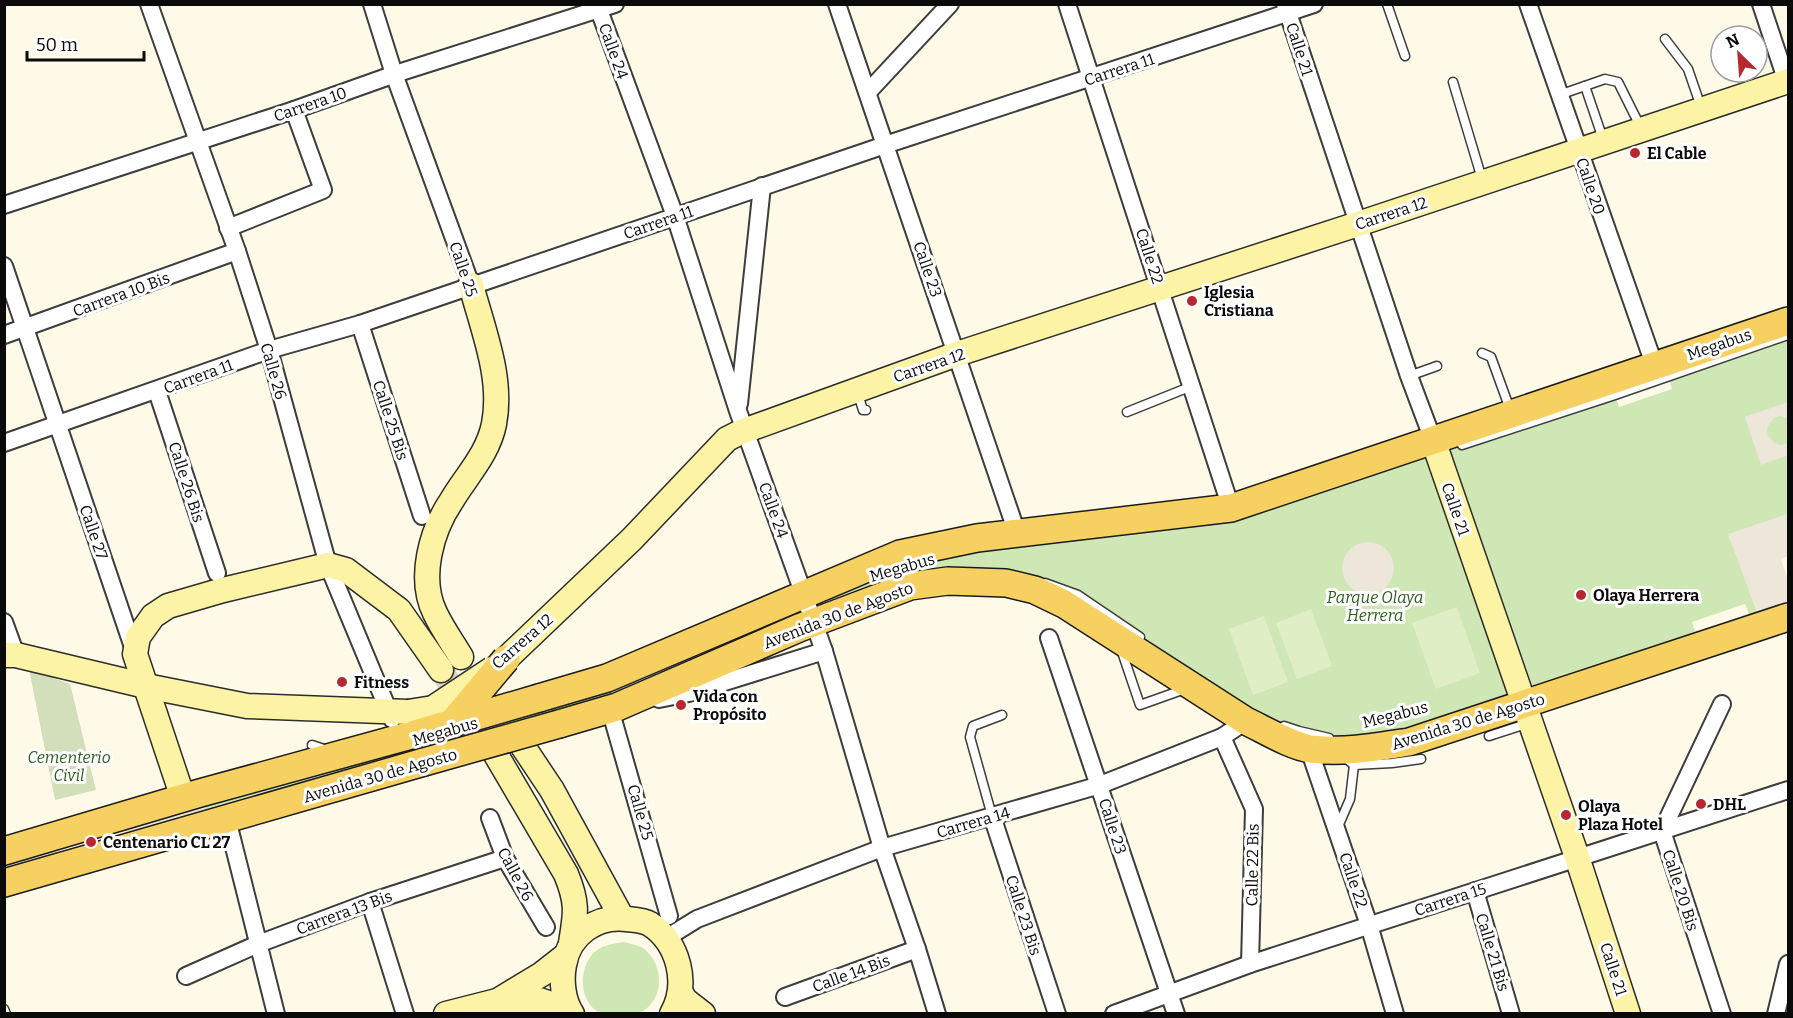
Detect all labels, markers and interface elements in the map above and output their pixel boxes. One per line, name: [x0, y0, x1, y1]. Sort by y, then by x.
street label: Calle 21: [1282, 20, 1317, 79]
street label: Calle 24: [595, 21, 633, 82]
scale bar: [27, 24, 144, 62]
north arrow: [1709, 24, 1769, 84]
text: N: [1723, 30, 1742, 52]
text: 50 m: [36, 34, 78, 56]
street label: Carrera 11: [1082, 49, 1157, 90]
street label: Carrera 10: [271, 83, 349, 126]
place label: El Cable: [1647, 144, 1707, 163]
marker: El Cable: [1628, 146, 1642, 160]
street label: Calle 20: [1572, 155, 1609, 217]
street label: Carrera 12: [1353, 193, 1430, 234]
street label: Carrera 11: [621, 202, 696, 243]
street label: Calle 22: [1132, 226, 1167, 286]
street label: Calle 25: [445, 239, 482, 299]
street label: Calle 23: [909, 239, 946, 300]
street label: Carrera 10 Bis: [70, 268, 172, 321]
place label: Iglesia Cristiana: [1204, 283, 1274, 320]
marker: Iglesia Cristiana: [1185, 294, 1199, 308]
street label: Megabus: [1684, 325, 1754, 364]
street label: Calle 26: [256, 341, 291, 402]
street label: Carrera 12: [891, 344, 968, 387]
street label: Carrera 11: [161, 355, 236, 398]
street label: Calle 25 Bis: [369, 378, 412, 462]
street label: Calle 26 Bis: [165, 439, 208, 525]
street label: Calle 24: [755, 480, 793, 541]
street label: Calle 21: [1438, 480, 1474, 539]
street label: Calle 27: [75, 502, 112, 562]
street label: Megabus: [867, 549, 937, 586]
street label: Avenida 30 de Agosto: [761, 578, 916, 653]
place label: Olaya Herrera: [1593, 586, 1699, 605]
park label: Parque Olaya Herrera: [1327, 588, 1423, 625]
marker: Olaya Herrera: [1574, 588, 1588, 602]
street label: Carrera 12: [488, 610, 557, 673]
place label: Fitness: [354, 673, 409, 692]
marker: Fitness: [335, 675, 349, 689]
place label: Vida con Propósito: [693, 687, 766, 724]
street label: Avenida 30 de Agosto: [1389, 689, 1547, 754]
street label: Megabus: [1360, 697, 1430, 732]
marker: Vida con Propósito: [674, 698, 688, 712]
street label: Megabus: [410, 713, 480, 750]
street label: Avenida 30 de Agosto: [301, 744, 459, 807]
park label: Cementerio Civil: [27, 748, 111, 785]
street label: Calle 25: [624, 782, 658, 842]
place label: DHL: [1713, 795, 1746, 814]
street label: Calle 23: [1095, 796, 1130, 857]
place label: Olaya Plaza Hotel: [1578, 797, 1663, 834]
marker: DHL: [1694, 797, 1708, 811]
street label: Carrera 14: [934, 803, 1013, 842]
marker: Olaya Plaza Hotel: [1559, 808, 1573, 822]
street label: Calle 22 Bis: [1242, 823, 1263, 907]
place label: Centenario CL 27: [103, 833, 230, 852]
marker: Centenario CL 27: [84, 835, 98, 849]
street label: Calle 26: [494, 844, 538, 904]
street label: Calle 20 Bis: [1658, 847, 1703, 933]
street label: Calle 22: [1335, 850, 1372, 910]
street label: Calle 23 Bis: [1002, 873, 1045, 958]
street label: Carrera 15: [1412, 879, 1489, 920]
street label: Carrera 13 Bis: [294, 886, 395, 939]
street label: Calle 21 Bis: [1472, 911, 1513, 994]
street label: Calle 21: [1596, 940, 1631, 999]
street label: Calle 14 Bis: [810, 951, 893, 996]

